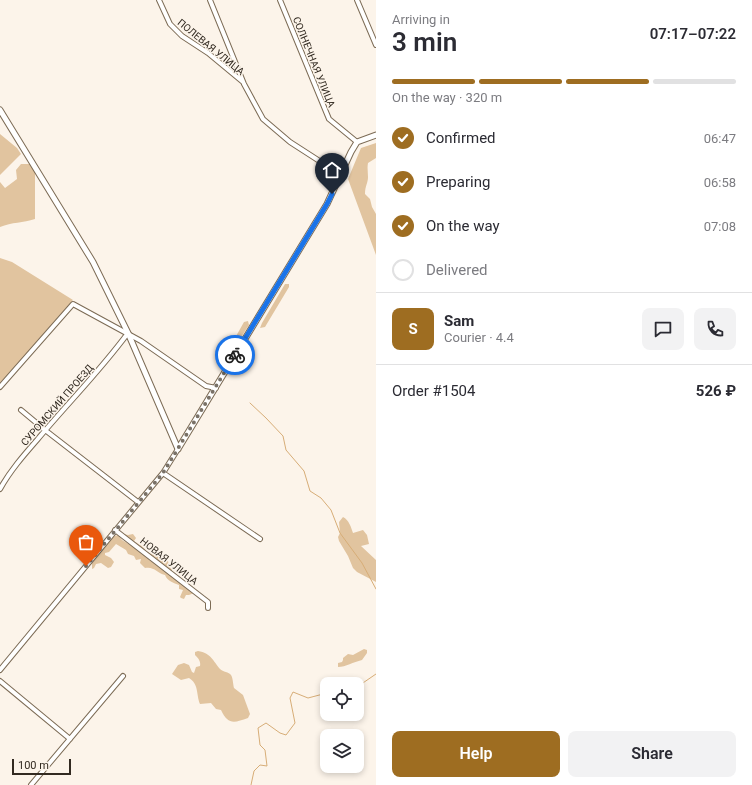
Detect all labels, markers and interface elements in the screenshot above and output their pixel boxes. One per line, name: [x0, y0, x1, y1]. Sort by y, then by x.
text: Arriving in: [392, 12, 450, 27]
street label: СОЛНЕЧНАЯ УЛИЦА: [291, 15, 337, 109]
street label: ПОЛЕВАЯ УЛИЦА: [176, 17, 247, 77]
text: 07:17–07:22: [650, 25, 736, 43]
text: 3 min: [392, 27, 457, 57]
text: On the way · 320 m: [392, 90, 502, 105]
icon: check: [392, 127, 414, 149]
text: Confirmed: [426, 129, 496, 147]
text: 06:47: [704, 131, 736, 146]
pin: [315, 153, 349, 194]
icon: home: [321, 159, 343, 181]
icon: check: [392, 171, 414, 193]
text: Preparing: [426, 173, 490, 191]
text: 06:58: [704, 175, 736, 190]
icon: check: [392, 215, 414, 237]
text: On the way: [426, 217, 500, 235]
text: 07:08: [704, 219, 736, 234]
text: Delivered: [426, 261, 488, 279]
button: chat: [642, 308, 684, 350]
button: phone: [694, 308, 736, 350]
text: Sam: [444, 312, 474, 330]
text: S: [408, 320, 418, 338]
text: Courier · 4.4: [444, 330, 514, 345]
courier: [215, 335, 255, 375]
icon: bike: [224, 344, 246, 366]
street label: СУРОМСКИЙ ПРОЕЗД: [18, 361, 96, 448]
text: Order #1504: [392, 382, 475, 400]
text: 526 ₽: [696, 382, 736, 400]
pin: [69, 525, 103, 566]
icon: bag: [75, 531, 97, 553]
street label: НОВАЯ УЛИЦА: [138, 535, 200, 587]
map controls: [320, 677, 364, 773]
button: locate: [320, 677, 364, 721]
button: layers: [320, 729, 364, 773]
button: Help: [392, 731, 560, 777]
button: Share: [568, 731, 736, 777]
scale bar: [12, 757, 71, 776]
text: 100 m: [18, 759, 49, 772]

